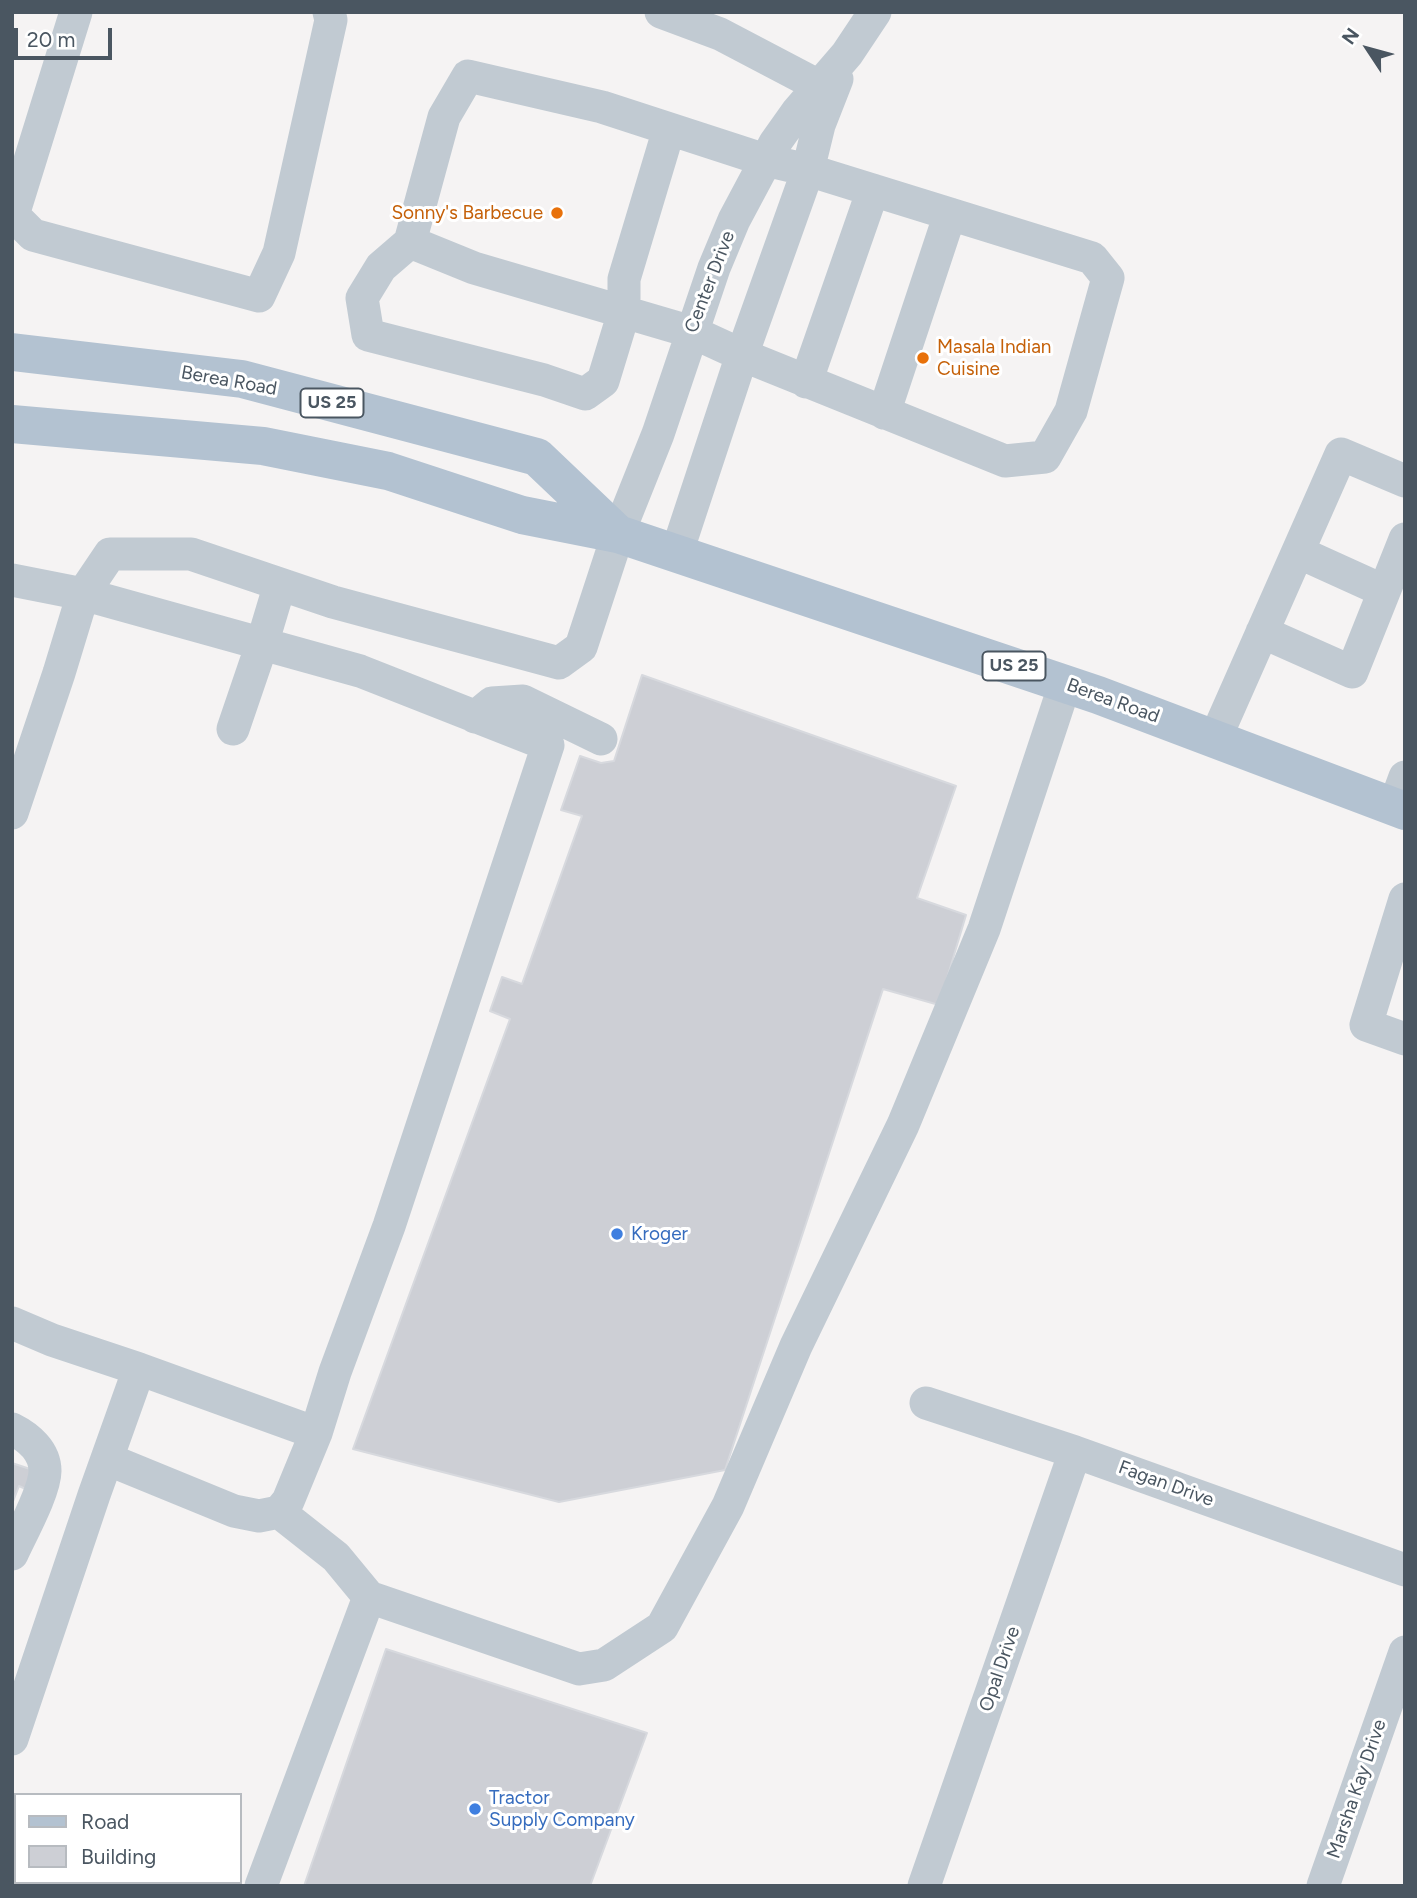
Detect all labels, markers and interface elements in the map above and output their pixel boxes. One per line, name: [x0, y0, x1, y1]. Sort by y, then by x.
scale bar: [18, 14, 116, 58]
north arrow: [1333, 14, 1403, 84]
text: N: [1337, 24, 1364, 49]
text: 20 m: [27, 27, 75, 52]
place label: Sonny's Barbecue: [391, 202, 543, 224]
marker: Sonny's Barbecue: [549, 205, 565, 221]
street label: Center Drive: [680, 228, 740, 336]
place label: Masala Indian Cuisine: [937, 336, 1051, 380]
marker: Masala Indian Cuisine: [915, 350, 931, 366]
street label: Berea Road: [179, 361, 279, 401]
road number: US 25: [300, 388, 364, 418]
road number: US 25: [982, 652, 1046, 680]
street label: Berea Road: [1064, 674, 1162, 728]
place label: Kroger: [631, 1223, 688, 1245]
marker: Kroger: [609, 1226, 625, 1242]
street label: Fagan Drive: [1115, 1456, 1217, 1512]
street label: Opal Drive: [975, 1623, 1025, 1715]
street label: Marsha Kay Drive: [1323, 1716, 1391, 1862]
place label: Tractor Supply Company: [489, 1787, 635, 1831]
legend: [14, 1793, 242, 1884]
marker: Tractor Supply Company: [467, 1801, 483, 1817]
text: Road: [81, 1809, 129, 1834]
text: Building: [81, 1844, 156, 1869]

